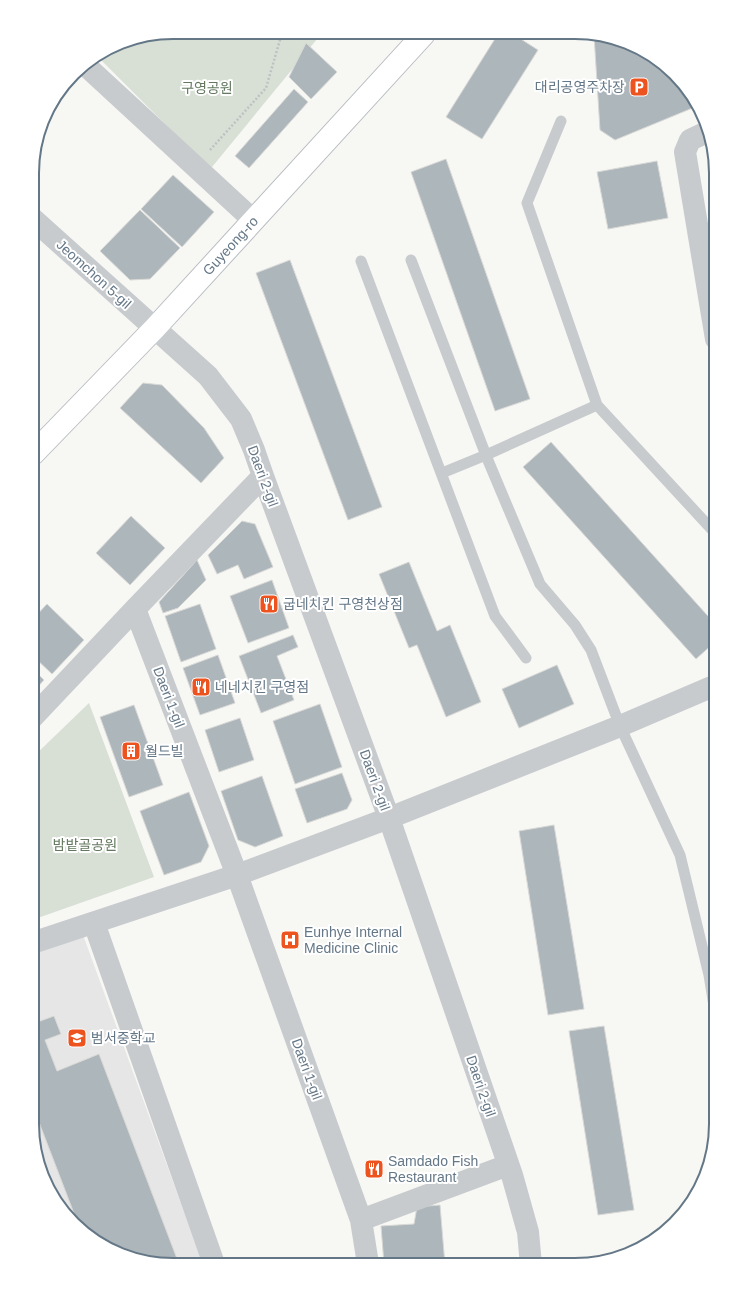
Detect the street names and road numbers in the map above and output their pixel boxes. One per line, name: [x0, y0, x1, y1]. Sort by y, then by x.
street label: Guyeong-ro: [199, 213, 261, 278]
street label: Jeomchon 5-gil: [53, 236, 135, 312]
street label: Daeri 2-gil: [245, 443, 281, 509]
street label: Daeri 1-gil: [150, 664, 188, 730]
street label: Daeri 2-gil: [357, 747, 393, 813]
street label: Daeri 1-gil: [289, 1036, 325, 1102]
street label: Daeri 2-gil: [463, 1053, 499, 1119]

